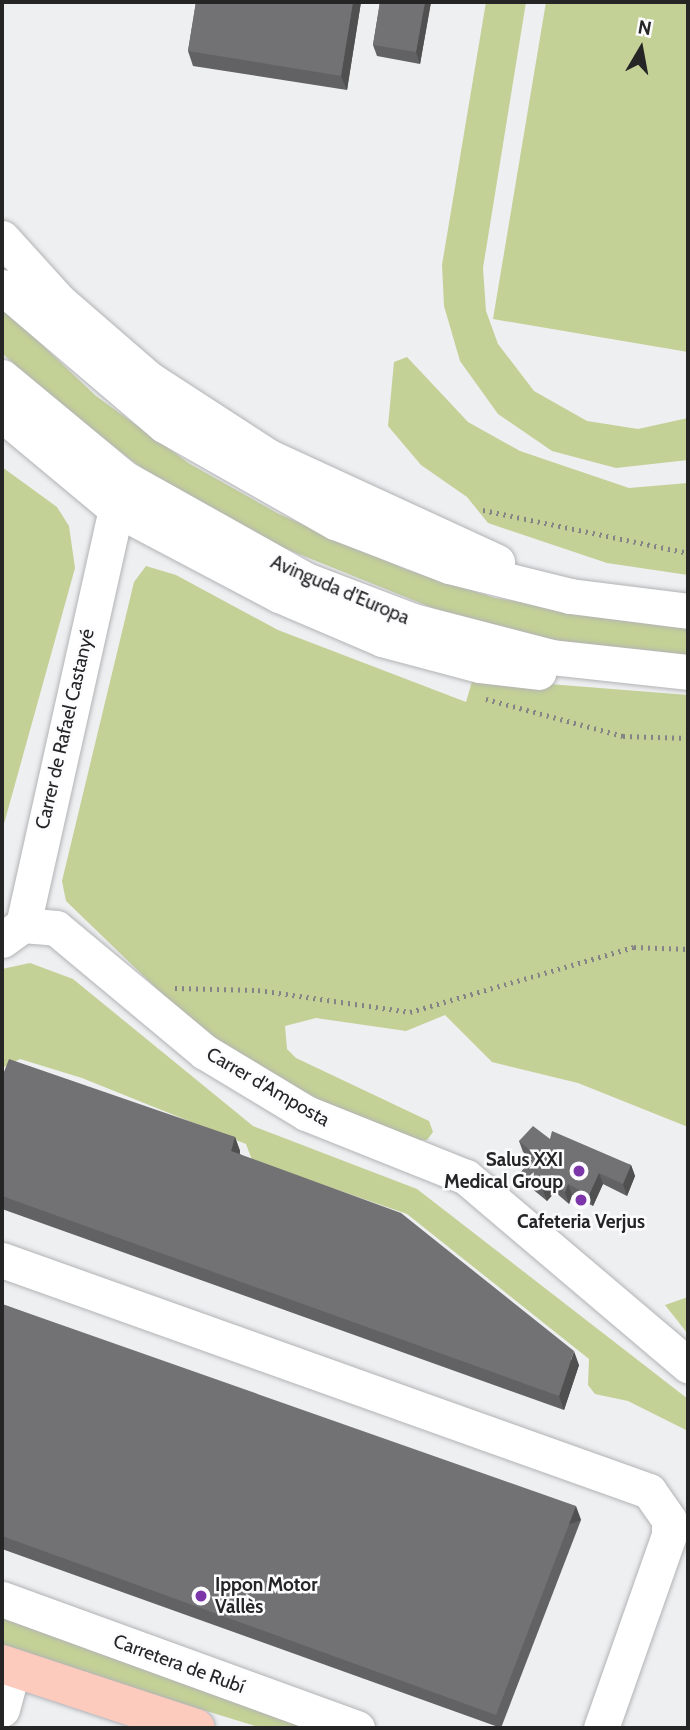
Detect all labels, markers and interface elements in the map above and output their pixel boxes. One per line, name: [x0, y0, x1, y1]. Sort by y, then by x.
north arrow: [606, 14, 676, 84]
text: N: [636, 15, 653, 40]
street label: Avinguda d'Europa: [267, 551, 413, 629]
street label: Carrer de Rafael Castanyé: [31, 627, 99, 831]
street label: Carrer d'Amposta: [202, 1043, 334, 1131]
place label: Salus XXI Medical Group: [444, 1149, 563, 1193]
marker: Salus XXI Medical Group: [569, 1161, 589, 1181]
marker: Cafeteria Verjus: [573, 1192, 589, 1208]
place label: Cafeteria Verjus: [517, 1211, 645, 1233]
place label: Ippon Motor Vallès: [215, 1574, 317, 1618]
marker: Ippon Motor Vallès: [193, 1588, 209, 1604]
street label: Carretera de Rubí: [110, 1630, 248, 1698]

